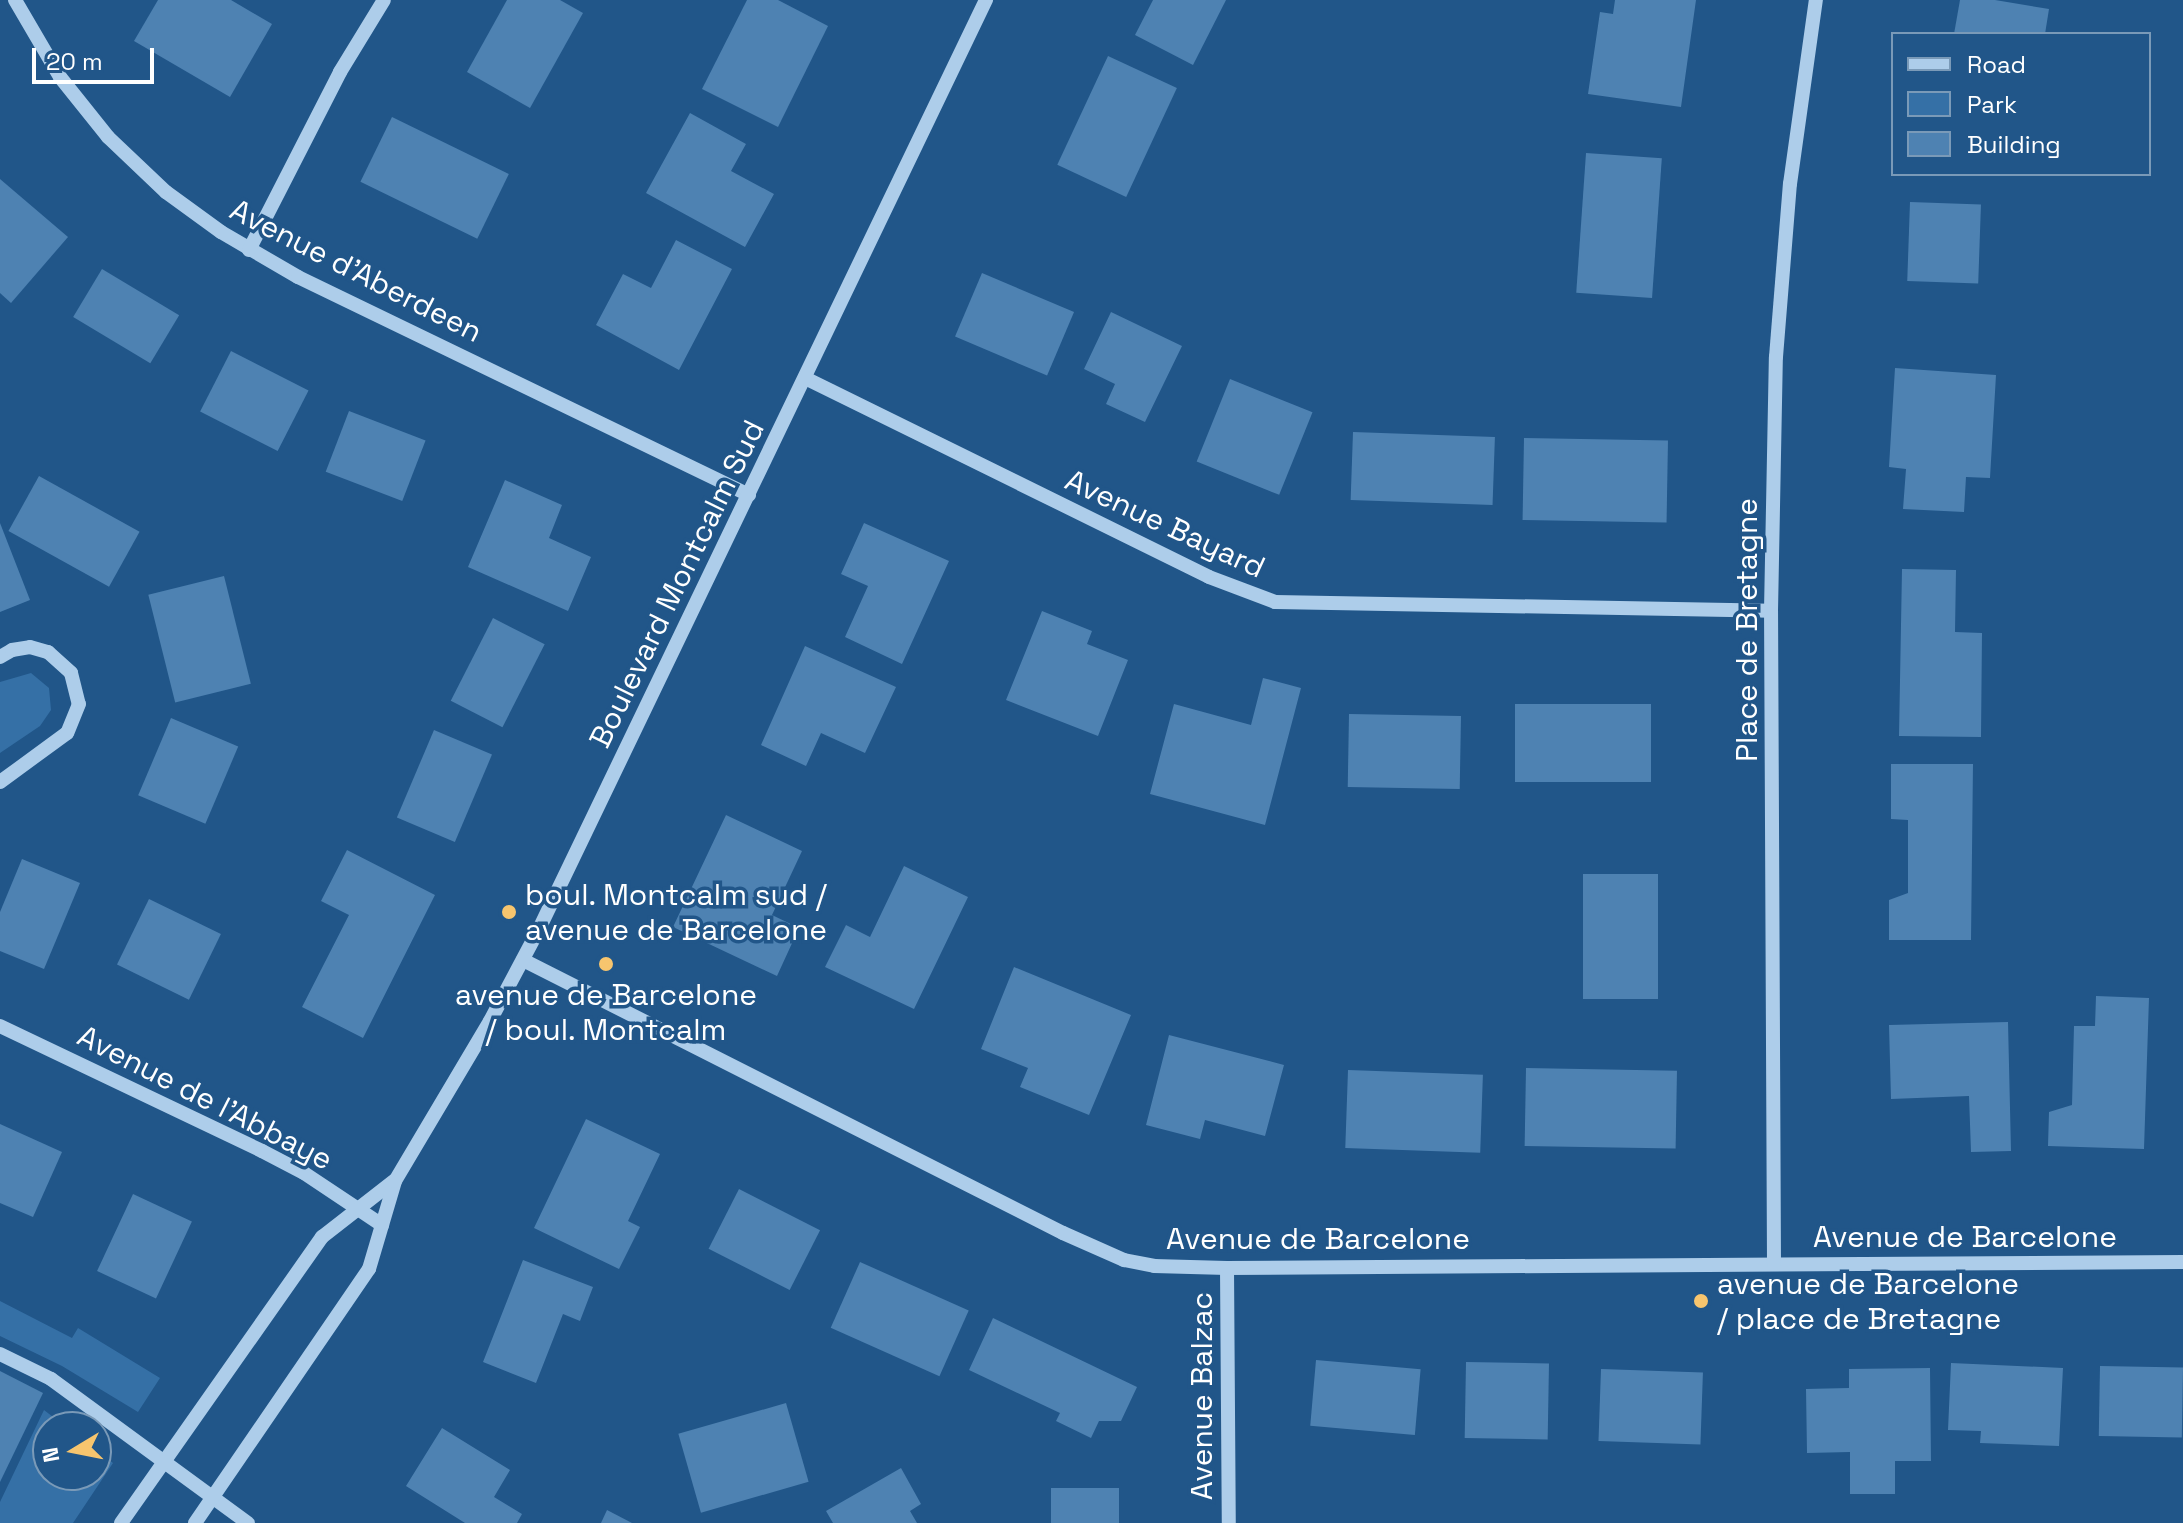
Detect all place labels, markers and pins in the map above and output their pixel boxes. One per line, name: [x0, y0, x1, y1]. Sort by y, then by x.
place label: boul. Montcalm sud / avenue de Barcelone: [525, 877, 828, 948]
marker: boul. Montcalm sud / avenue de Barcelone: [500, 903, 518, 921]
marker: avenue de Barcelone / boul. Montcalm: [597, 955, 615, 973]
place label: avenue de Barcelone / boul. Montcalm: [455, 977, 757, 1048]
place label: avenue de Barcelone / place de Bretagne: [1717, 1266, 2019, 1336]
marker: avenue de Barcelone / place de Bretagne: [1692, 1292, 1710, 1310]

